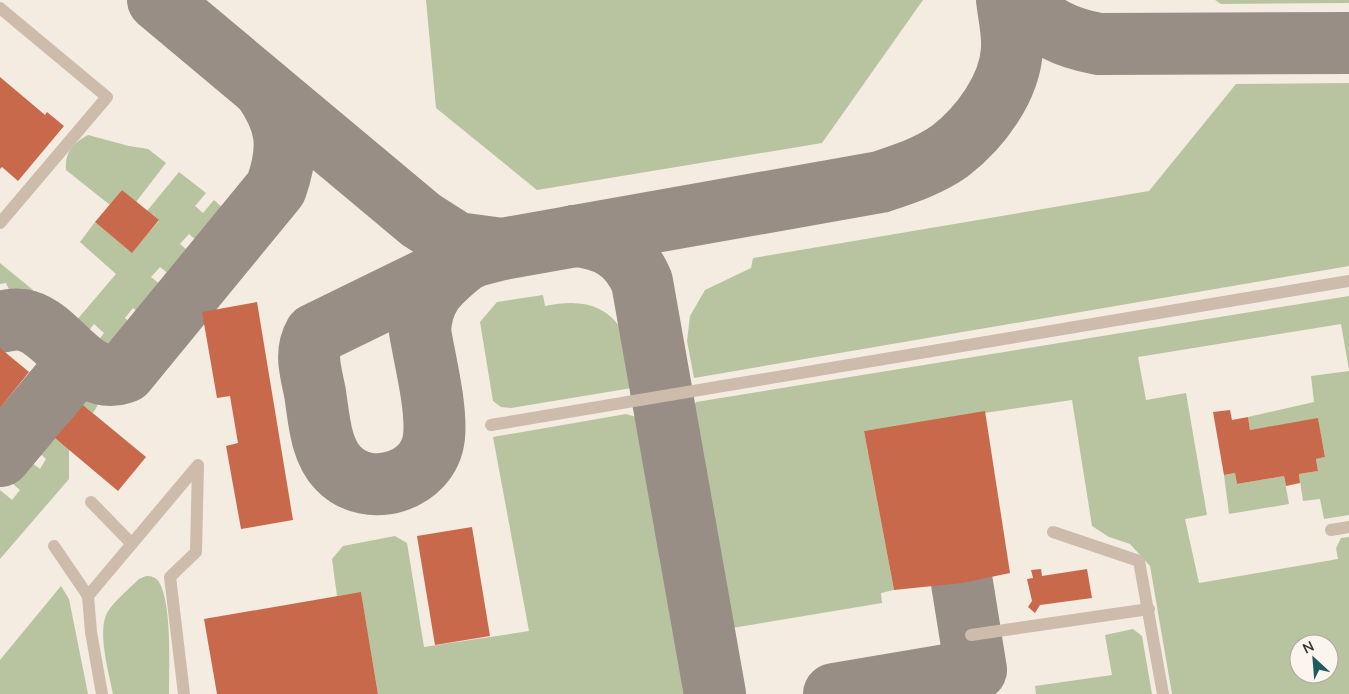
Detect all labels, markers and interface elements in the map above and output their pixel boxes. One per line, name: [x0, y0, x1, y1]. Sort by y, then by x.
north arrow: [1289, 634, 1339, 684]
text: N: [1300, 637, 1317, 659]

